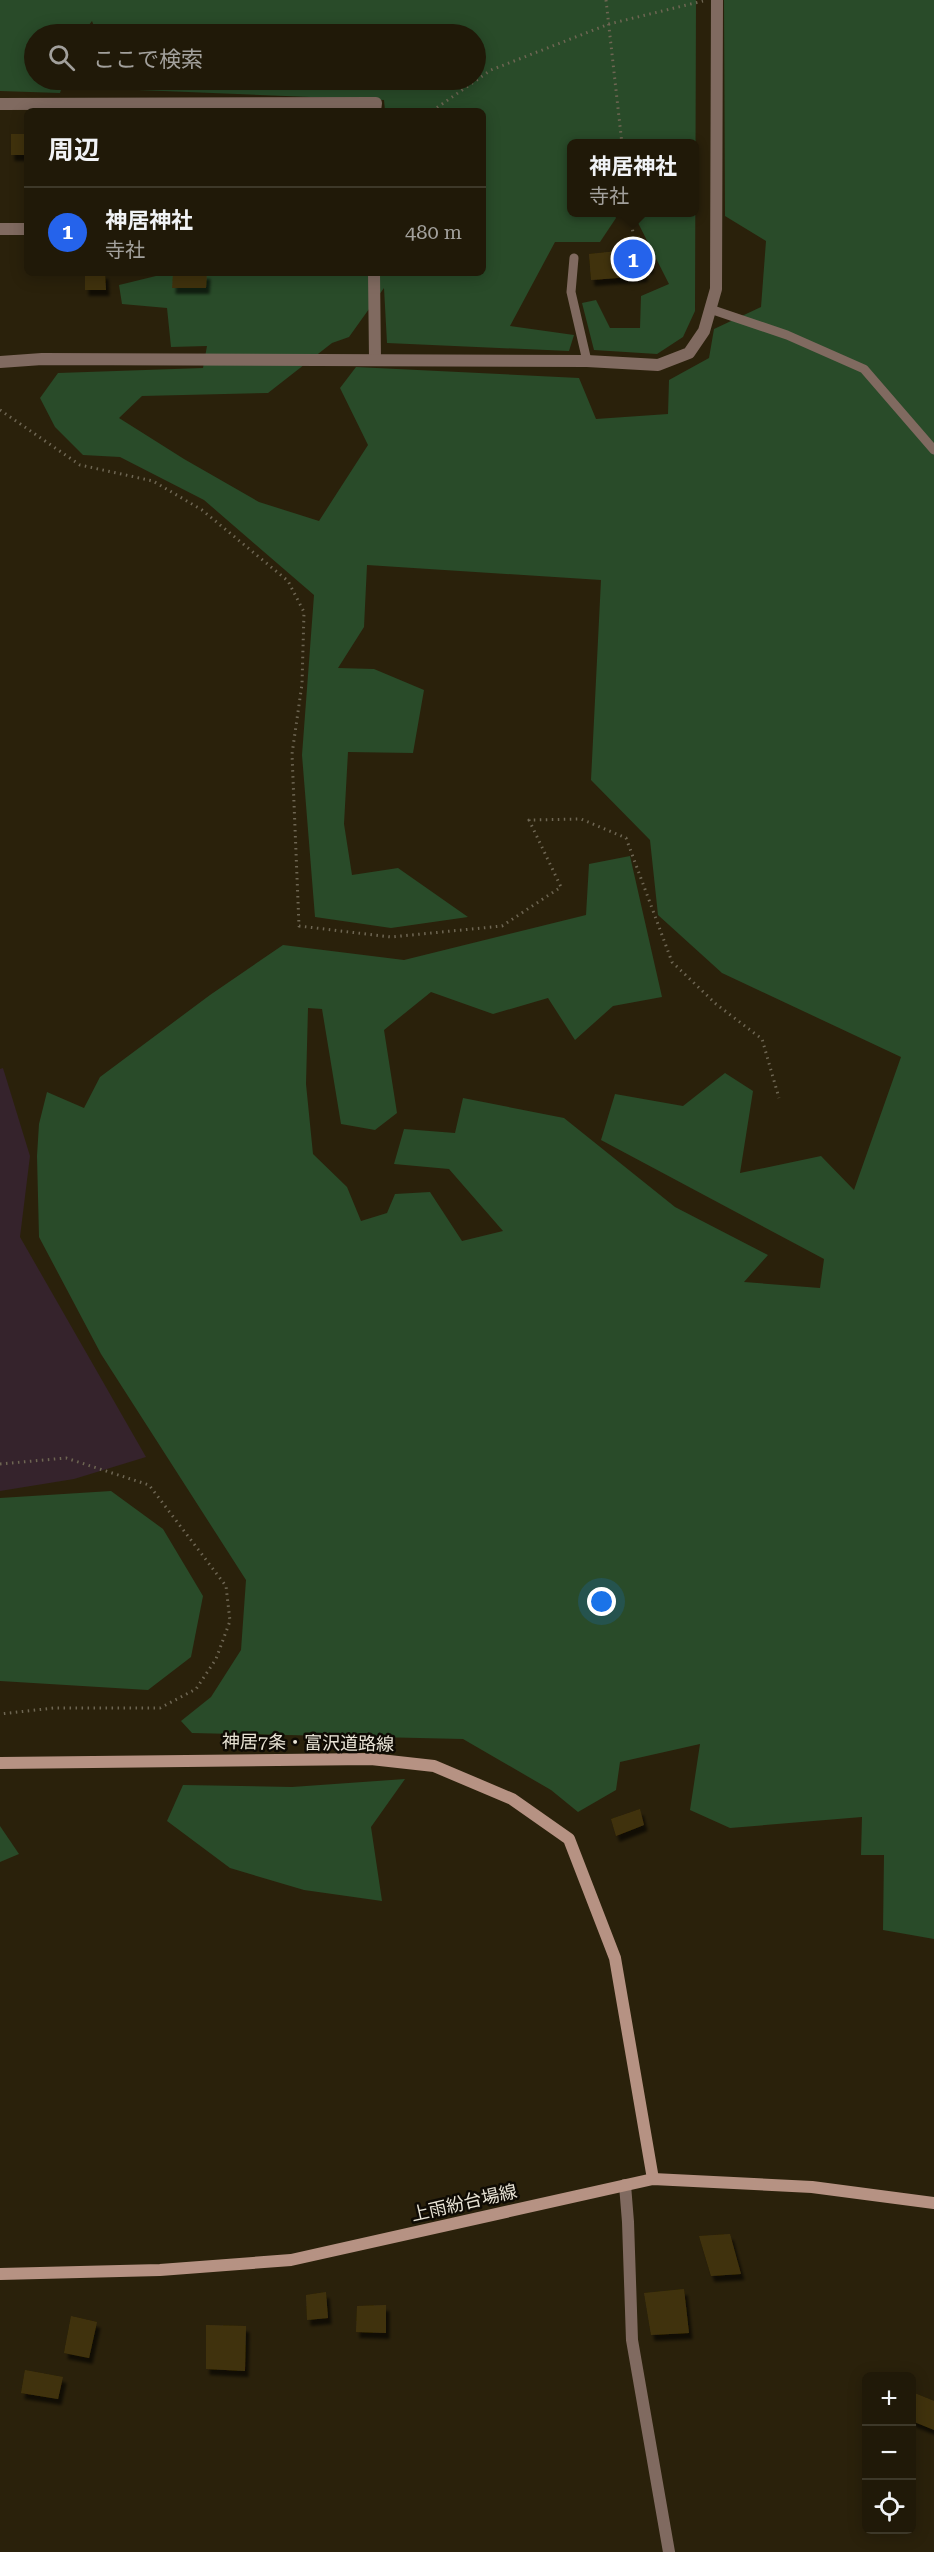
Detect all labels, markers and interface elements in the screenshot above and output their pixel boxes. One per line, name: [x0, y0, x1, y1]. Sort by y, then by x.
search box: [24, 24, 486, 90]
icon: search: [45, 41, 78, 74]
text: ここで検索: [93, 47, 203, 72]
text: 周辺: [48, 135, 100, 165]
popup: [567, 139, 699, 217]
text: 神居神社: [589, 154, 677, 179]
text: 寺社: [589, 184, 629, 208]
text: 神居神社: [105, 208, 193, 233]
text: 1: [62, 220, 73, 244]
text: 480 m: [405, 220, 462, 244]
pin: 1: [614, 236, 652, 282]
text: 寺社: [105, 238, 145, 262]
your location: [587, 1587, 616, 1616]
street label: 神居7条・富沢道路線: [222, 1730, 394, 1755]
street label: 上雨紛台場線: [409, 2180, 519, 2225]
map controls: [862, 2372, 916, 2534]
button: +: [862, 2372, 916, 2426]
button: −: [862, 2426, 916, 2480]
button: locate: [862, 2480, 916, 2534]

